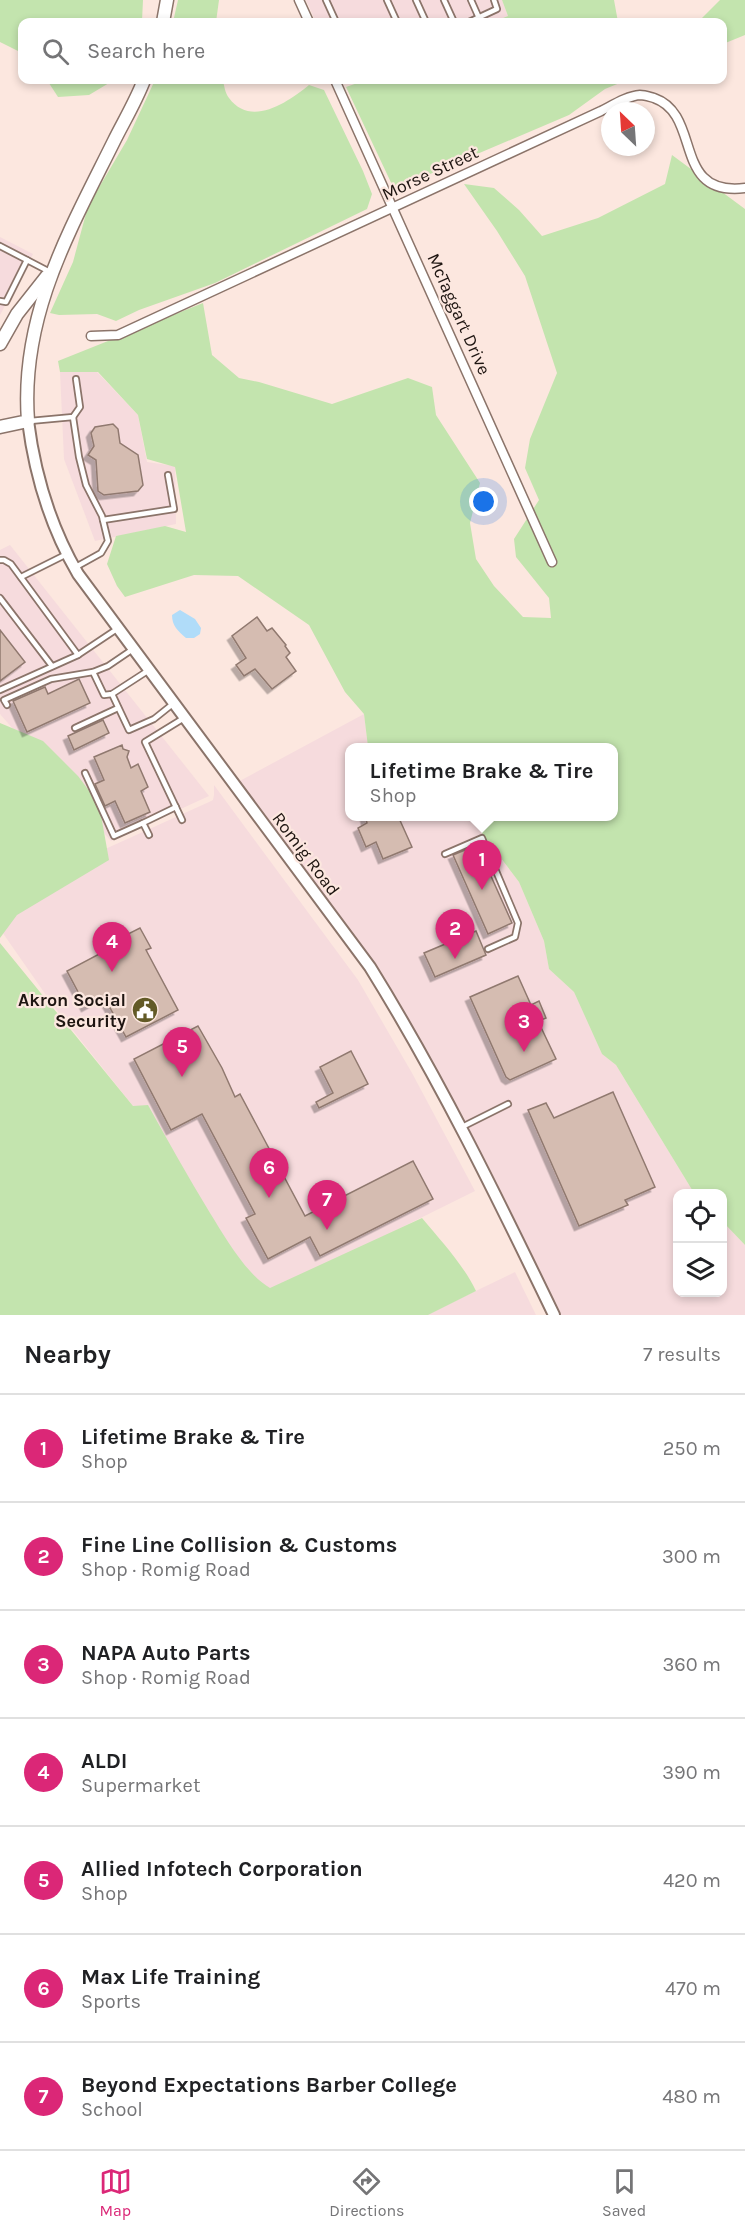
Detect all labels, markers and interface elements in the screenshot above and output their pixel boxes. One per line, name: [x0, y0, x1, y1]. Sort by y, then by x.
search box: [18, 18, 727, 84]
icon: search: [39, 35, 72, 68]
text: Search here: [87, 38, 205, 64]
north arrow: [601, 102, 655, 156]
street label: Morse Street: [378, 141, 482, 205]
street label: McTaggart Drive: [422, 250, 496, 378]
your location: [469, 487, 498, 516]
popup: [345, 743, 618, 821]
text: Lifetime Brake & Tire: [370, 758, 593, 784]
text: Shop: [370, 784, 416, 807]
street label: Romig Road: [267, 808, 345, 900]
pin: 1: [462, 840, 502, 890]
pin: 2: [436, 910, 474, 959]
pin: 4: [92, 922, 132, 972]
place label: Akron Social Security: [18, 989, 126, 1032]
public building icon: Akron Social Security: [130, 995, 160, 1025]
pin: 3: [504, 1002, 544, 1052]
pin: 5: [162, 1028, 201, 1077]
pin: 6: [250, 1148, 288, 1198]
pin: 7: [308, 1180, 346, 1230]
map controls: [673, 1189, 727, 1297]
button: locate: [673, 1189, 727, 1243]
button: layers: [673, 1243, 727, 1297]
text: Nearby: [24, 1339, 111, 1370]
text: 7 results: [643, 1343, 721, 1366]
text: Lifetime Brake & Tire: [81, 1424, 305, 1450]
text: 1: [40, 1437, 47, 1460]
text: 250 m: [663, 1437, 721, 1460]
text: Shop: [81, 1450, 128, 1473]
text: Fine Line Collision & Customs: [81, 1532, 397, 1558]
text: 2: [37, 1545, 50, 1568]
text: 300 m: [662, 1545, 721, 1568]
text: Shop · Romig Road: [81, 1558, 251, 1581]
text: NAPA Auto Parts: [81, 1640, 251, 1666]
text: 3: [37, 1653, 50, 1676]
text: 360 m: [662, 1653, 721, 1676]
text: Shop · Romig Road: [81, 1666, 251, 1689]
text: ALDI: [81, 1748, 127, 1774]
text: 4: [38, 1761, 49, 1784]
text: 390 m: [662, 1761, 721, 1784]
text: Supermarket: [81, 1774, 200, 1797]
text: Allied Infotech Corporation: [81, 1856, 363, 1882]
text: 5: [38, 1869, 49, 1892]
text: 420 m: [663, 1869, 721, 1892]
text: Shop: [81, 1882, 128, 1905]
text: Max Life Training: [81, 1964, 260, 1990]
text: 6: [37, 1977, 50, 2000]
text: 470 m: [665, 1977, 721, 2000]
text: Sports: [81, 1990, 141, 2013]
text: Beyond Expectations Barber College: [81, 2072, 457, 2098]
text: 7: [39, 2085, 48, 2108]
text: 480 m: [662, 2085, 721, 2108]
text: School: [81, 2098, 143, 2121]
tab: Map: [99, 2165, 132, 2220]
tab: Directions: [329, 2165, 404, 2220]
tab: Saved: [602, 2165, 646, 2220]

